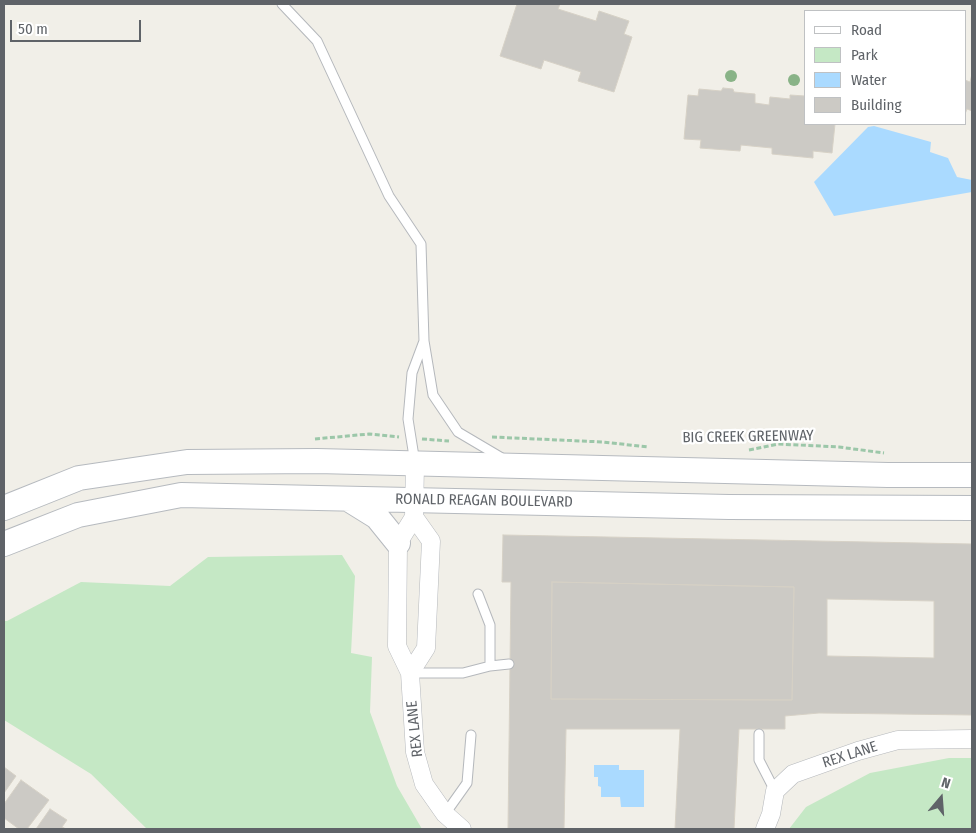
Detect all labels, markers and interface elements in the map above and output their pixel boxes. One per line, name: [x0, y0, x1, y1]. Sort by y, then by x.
scale bar: [12, 10, 144, 42]
legend: [804, 10, 966, 125]
text: 50 m: [18, 20, 48, 38]
text: Road: [851, 21, 882, 39]
text: Park: [851, 46, 878, 64]
text: Water: [851, 71, 886, 89]
text: Building: [851, 96, 902, 114]
street label: BIG CREEK GREENWAY: [682, 427, 814, 447]
street label: RONALD REAGAN BOULEVARD: [395, 490, 573, 512]
street label: REX LANE: [403, 700, 427, 758]
street label: REX LANE: [820, 738, 880, 772]
north arrow: [916, 773, 966, 823]
text: N: [939, 774, 952, 793]

